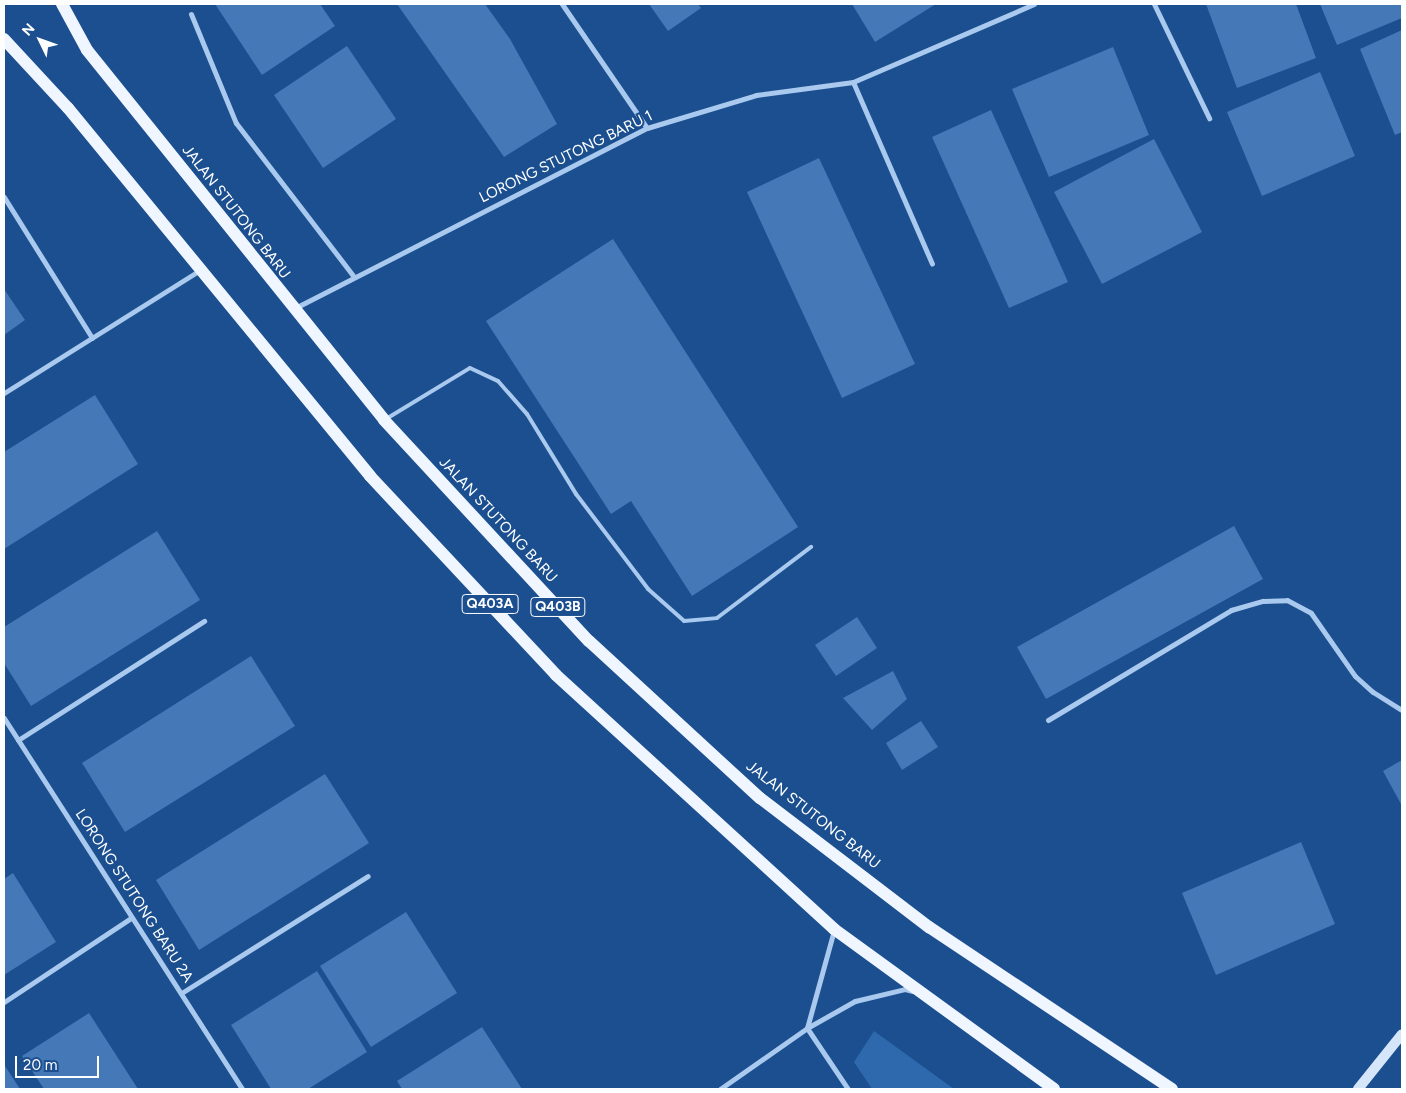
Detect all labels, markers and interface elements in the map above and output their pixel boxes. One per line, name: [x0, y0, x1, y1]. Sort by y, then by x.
north arrow: [15, 15, 65, 65]
text: N: [19, 20, 38, 39]
street label: LORONG STUTONG BARU 1: [476, 107, 656, 207]
street label: JALAN STUTONG BARU: [178, 141, 294, 283]
street label: JALAN STUTONG BARU: [435, 454, 561, 586]
road number: Q403A: [461, 592, 519, 616]
road number: Q403B: [529, 596, 587, 618]
street label: JALAN STUTONG BARU: [742, 757, 884, 873]
street label: LORONG STUTONG BARU 2A: [71, 806, 197, 986]
scale bar: [18, 1046, 101, 1078]
text: 20 m: [23, 1056, 57, 1074]

